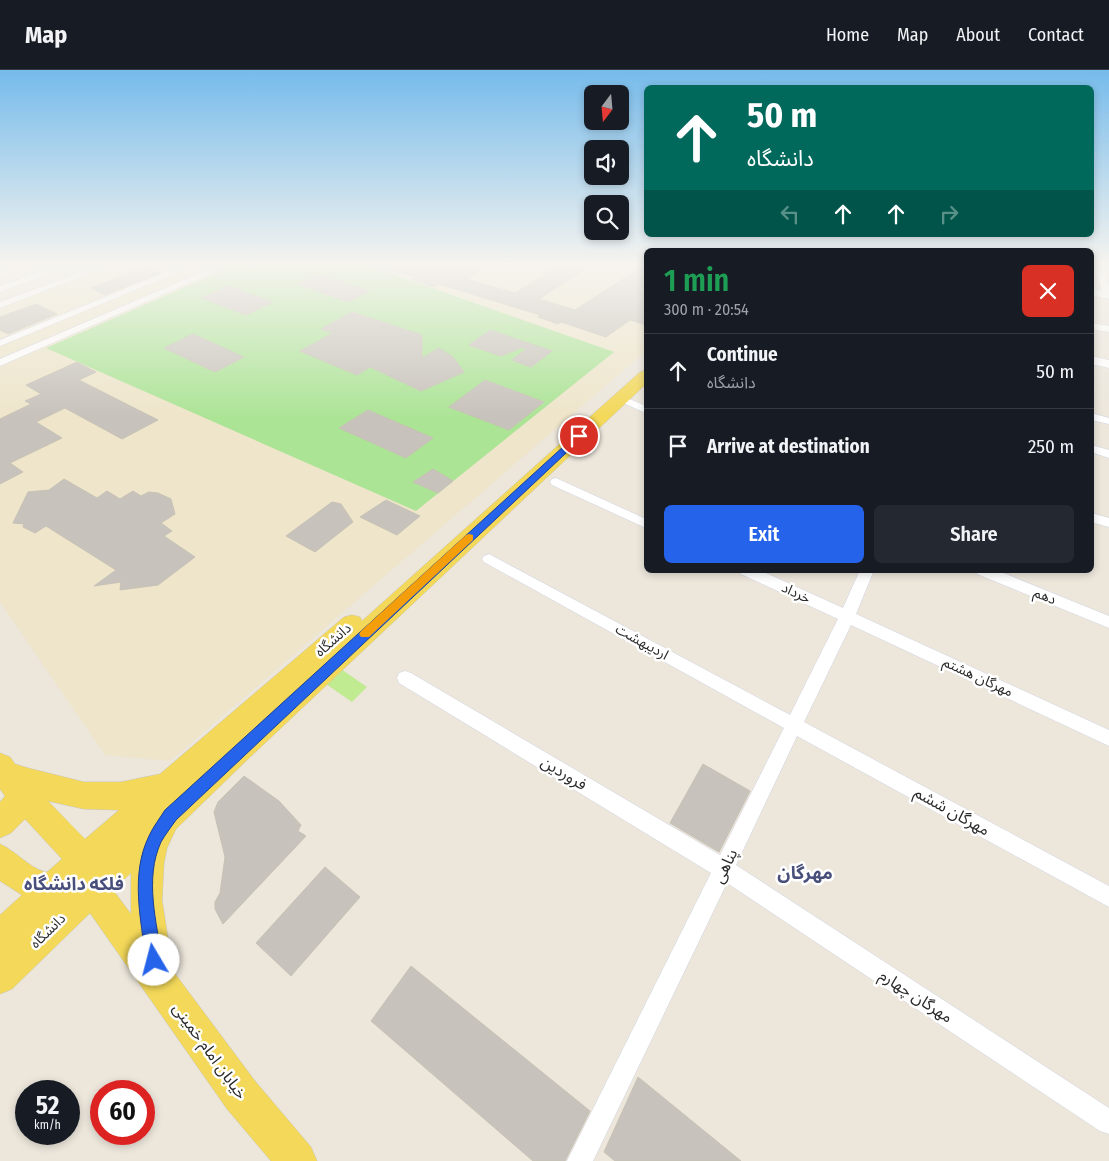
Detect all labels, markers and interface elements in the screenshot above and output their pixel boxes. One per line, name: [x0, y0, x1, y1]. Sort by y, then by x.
text: Map: [25, 21, 67, 49]
text: Home: [826, 24, 869, 46]
text: Map: [897, 24, 928, 46]
text: About: [956, 24, 1000, 46]
text: Contact: [1028, 24, 1084, 46]
north arrow: [584, 85, 629, 130]
map controls: [584, 85, 629, 240]
text: 50 m: [747, 94, 817, 136]
icon: ahead: [664, 105, 729, 170]
button: sound: [584, 140, 629, 185]
text: دانشگاه: [747, 145, 814, 172]
button: search: [584, 195, 629, 240]
icon: left: [776, 200, 804, 228]
icon: ahead: [829, 200, 857, 228]
icon: ahead: [882, 200, 910, 228]
icon: right: [935, 200, 963, 228]
text: 1 min: [664, 263, 729, 299]
button: close: [1022, 265, 1074, 317]
text: 300 m · 20:54: [664, 300, 749, 319]
text: Continue: [707, 343, 778, 366]
icon: ahead: [664, 357, 692, 385]
text: 50 m: [1036, 360, 1074, 383]
text: دانشگاه: [707, 373, 756, 392]
pin: [558, 415, 600, 457]
icon: arrive: [565, 422, 593, 450]
icon: arrive: [664, 432, 692, 460]
text: Arrive at destination: [707, 435, 870, 458]
text: 250 m: [1028, 435, 1074, 458]
button: Exit: [664, 505, 864, 563]
button: Share: [874, 505, 1074, 563]
street label: خرداد: [779, 579, 813, 607]
street label: دهم: [1031, 584, 1059, 610]
street label: دانشگاه: [311, 619, 355, 660]
street label: اردیبهشت: [613, 620, 671, 664]
street label: مهرگان هشتم: [939, 653, 1016, 702]
street label: فروردین: [538, 752, 590, 794]
street label: مهرگان ششم: [910, 782, 993, 842]
street label: پناهی: [709, 846, 742, 887]
district label: مهرگان: [777, 862, 833, 884]
district label: فلکه دانشگاه: [24, 873, 124, 895]
street label: دانشگاه: [27, 910, 69, 952]
position arrow: [127, 933, 179, 985]
street label: مهرگان چهارم: [874, 965, 956, 1029]
street label: خیابان امام خمینی: [166, 999, 251, 1104]
speed limit sign: 60: [90, 1080, 155, 1145]
text: 52: [36, 1091, 59, 1121]
text: km/h: [34, 1118, 61, 1132]

